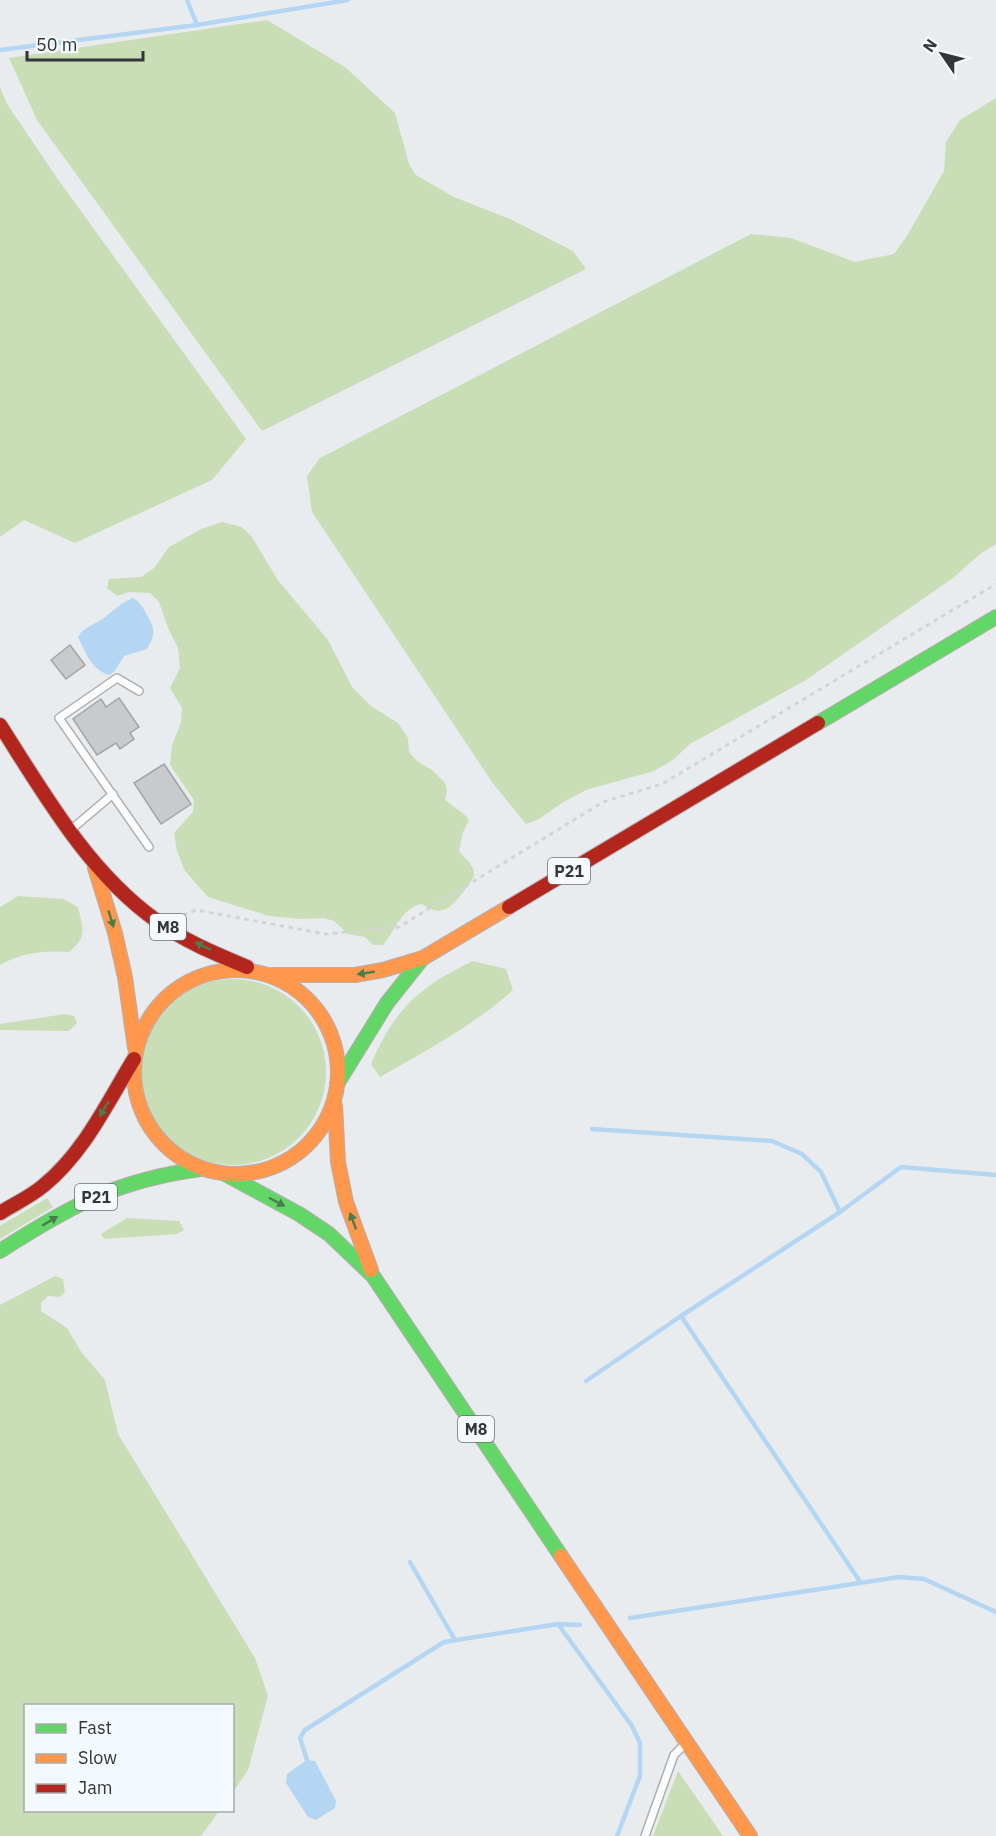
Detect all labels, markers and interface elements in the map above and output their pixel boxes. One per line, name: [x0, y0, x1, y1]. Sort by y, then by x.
scale bar: [27, 24, 142, 62]
north arrow: [912, 24, 972, 84]
text: 50 m: [36, 33, 78, 56]
text: N: [918, 35, 941, 56]
road number: Р21: [548, 858, 590, 884]
one-way arrow: [107, 910, 116, 928]
road number: М8: [150, 914, 186, 940]
one-way arrow: [194, 942, 211, 951]
one-way arrow: [356, 968, 375, 977]
one-way arrow: [99, 1101, 110, 1117]
road number: Р21: [75, 1184, 117, 1210]
one-way arrow: [268, 1197, 285, 1207]
one-way arrow: [348, 1212, 358, 1230]
one-way arrow: [42, 1215, 58, 1226]
road number: М8: [458, 1416, 494, 1442]
legend: [24, 1704, 234, 1812]
text: Fast: [78, 1716, 112, 1739]
text: Slow: [78, 1746, 117, 1769]
text: Jam: [78, 1776, 113, 1799]

